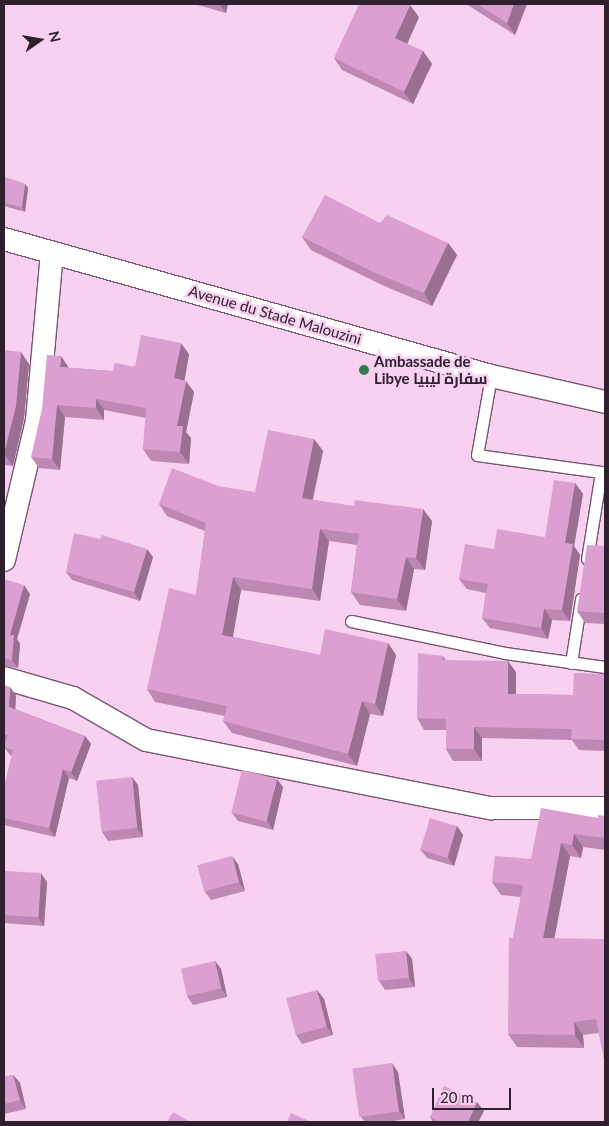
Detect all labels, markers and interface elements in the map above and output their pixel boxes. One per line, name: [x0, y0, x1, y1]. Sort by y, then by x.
north arrow: [15, 15, 65, 65]
text: N: [46, 29, 65, 44]
street label: Avenue du Stade Malouzini: [187, 282, 363, 348]
place label: Ambassade de Libye سفارة ليبيا: [374, 352, 487, 387]
marker: Ambassade de Libye سفارة ليبيا: [358, 364, 370, 376]
scale bar: [434, 1078, 513, 1110]
text: 20 m: [440, 1088, 474, 1106]

